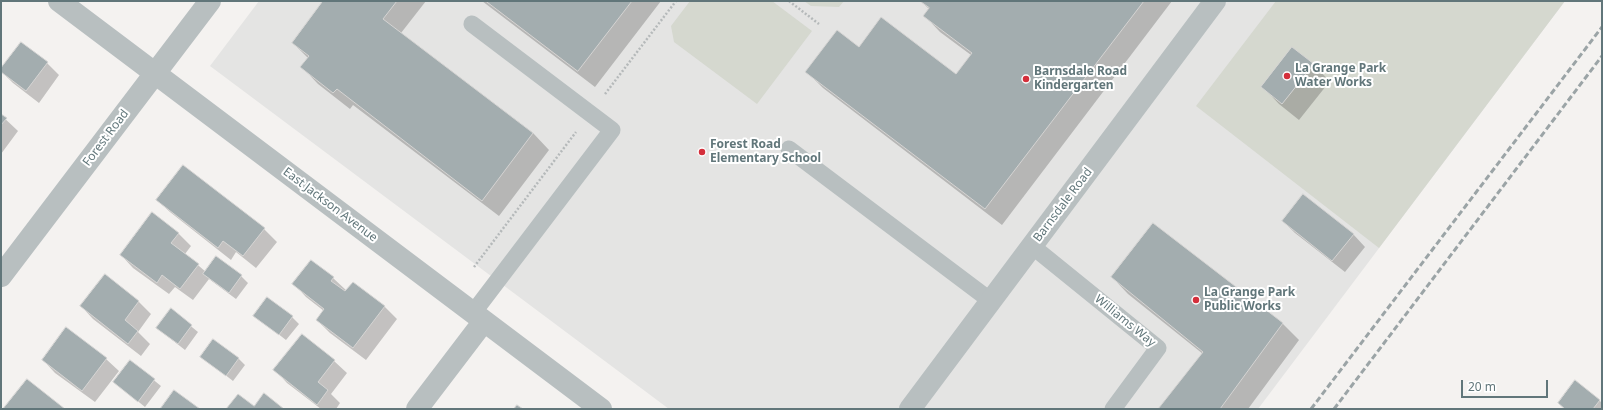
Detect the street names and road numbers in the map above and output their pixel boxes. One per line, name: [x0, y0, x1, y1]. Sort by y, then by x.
street label: Forest Road: [80, 107, 132, 169]
street label: East Jackson Avenue: [280, 165, 380, 245]
street label: Barnsdale Road: [1031, 165, 1095, 245]
street label: Williams Way: [1092, 292, 1158, 350]

